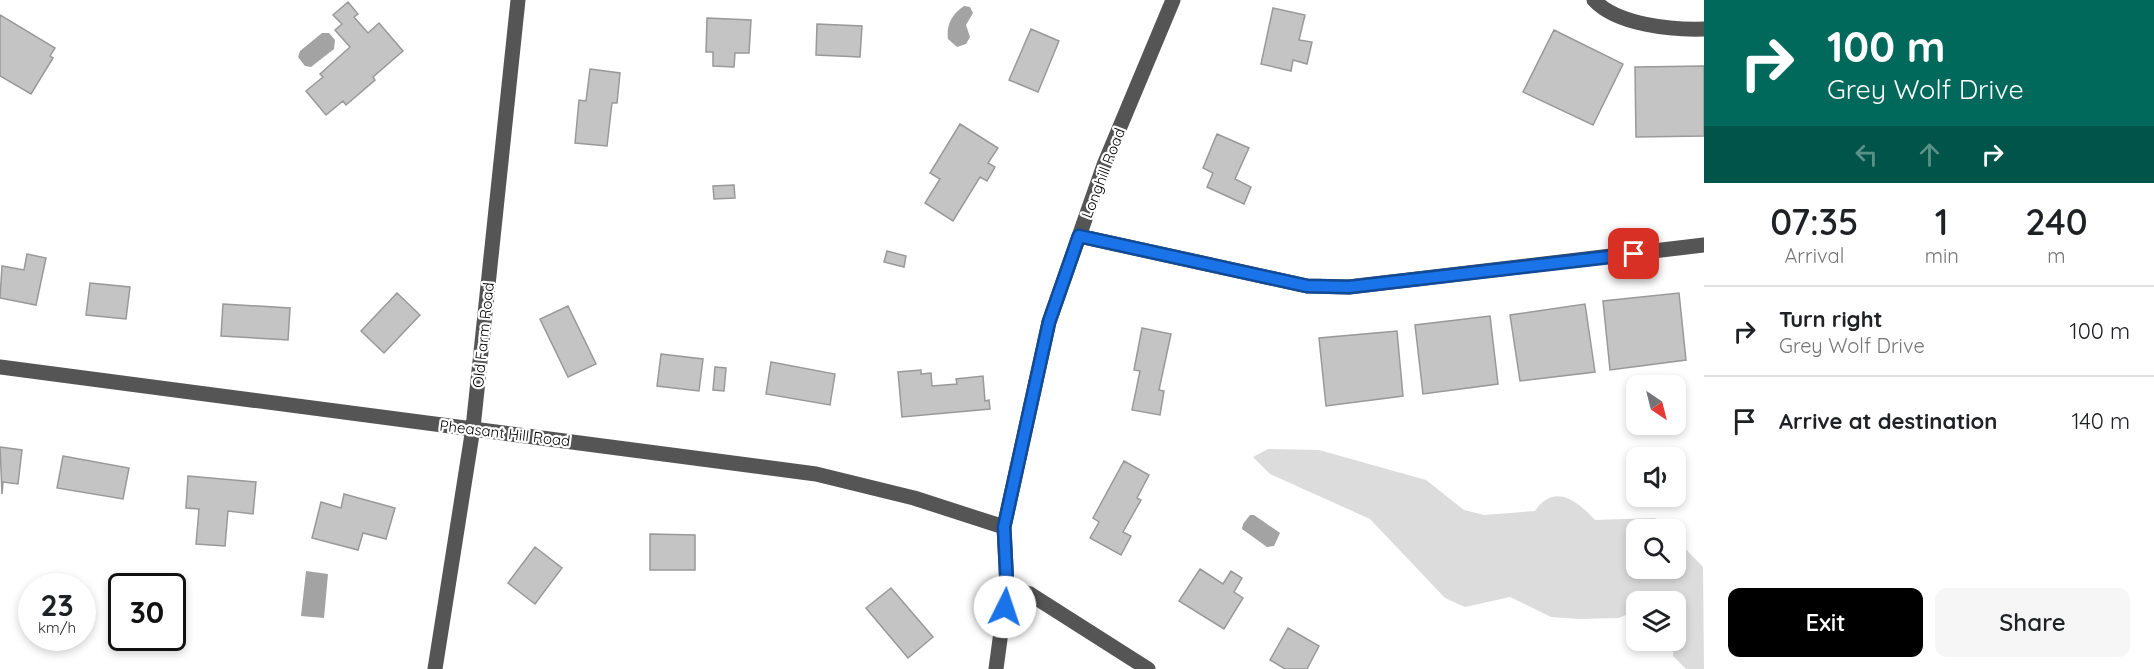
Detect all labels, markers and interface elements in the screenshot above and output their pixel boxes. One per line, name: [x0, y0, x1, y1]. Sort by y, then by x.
text: 100 m: [1827, 20, 1945, 73]
icon: right: [1728, 24, 1806, 102]
text: Grey Wolf Drive: [1827, 72, 2024, 106]
street label: Longhill Road: [1077, 125, 1129, 221]
icon: left: [1850, 138, 1883, 171]
icon: ahead: [1913, 138, 1946, 171]
icon: right: [1976, 138, 2009, 171]
text: 07:35: [1770, 199, 1858, 244]
text: 1: [1935, 199, 1949, 244]
text: 240: [2025, 199, 2088, 244]
pin: [1608, 228, 1659, 279]
icon: arrive: [1617, 237, 1650, 270]
text: Arrival: [1784, 243, 1844, 268]
text: min: [1925, 243, 1959, 268]
text: m: [2047, 243, 2065, 268]
street label: Old Farm Road: [468, 281, 498, 389]
text: Turn right: [1779, 305, 1883, 333]
icon: right: [1728, 315, 1761, 348]
text: 100 m: [2070, 317, 2130, 345]
text: Grey Wolf Drive: [1779, 333, 1925, 358]
north arrow: [1626, 375, 1686, 435]
map controls: [1626, 375, 1686, 651]
icon: arrive: [1728, 405, 1761, 438]
text: Arrive at destination: [1779, 407, 1997, 435]
text: 140 m: [2071, 407, 2130, 435]
street label: Pheasant Hill Road: [439, 416, 571, 450]
button: sound: [1626, 447, 1686, 507]
button: search: [1626, 519, 1686, 579]
speed limit sign: 30: [108, 573, 186, 651]
position arrow: [973, 575, 1037, 639]
text: 23: [40, 586, 74, 624]
button: Exit: [1728, 588, 1923, 657]
button: Share: [1935, 588, 2130, 657]
button: layers: [1626, 591, 1686, 651]
text: km/h: [38, 618, 76, 637]

